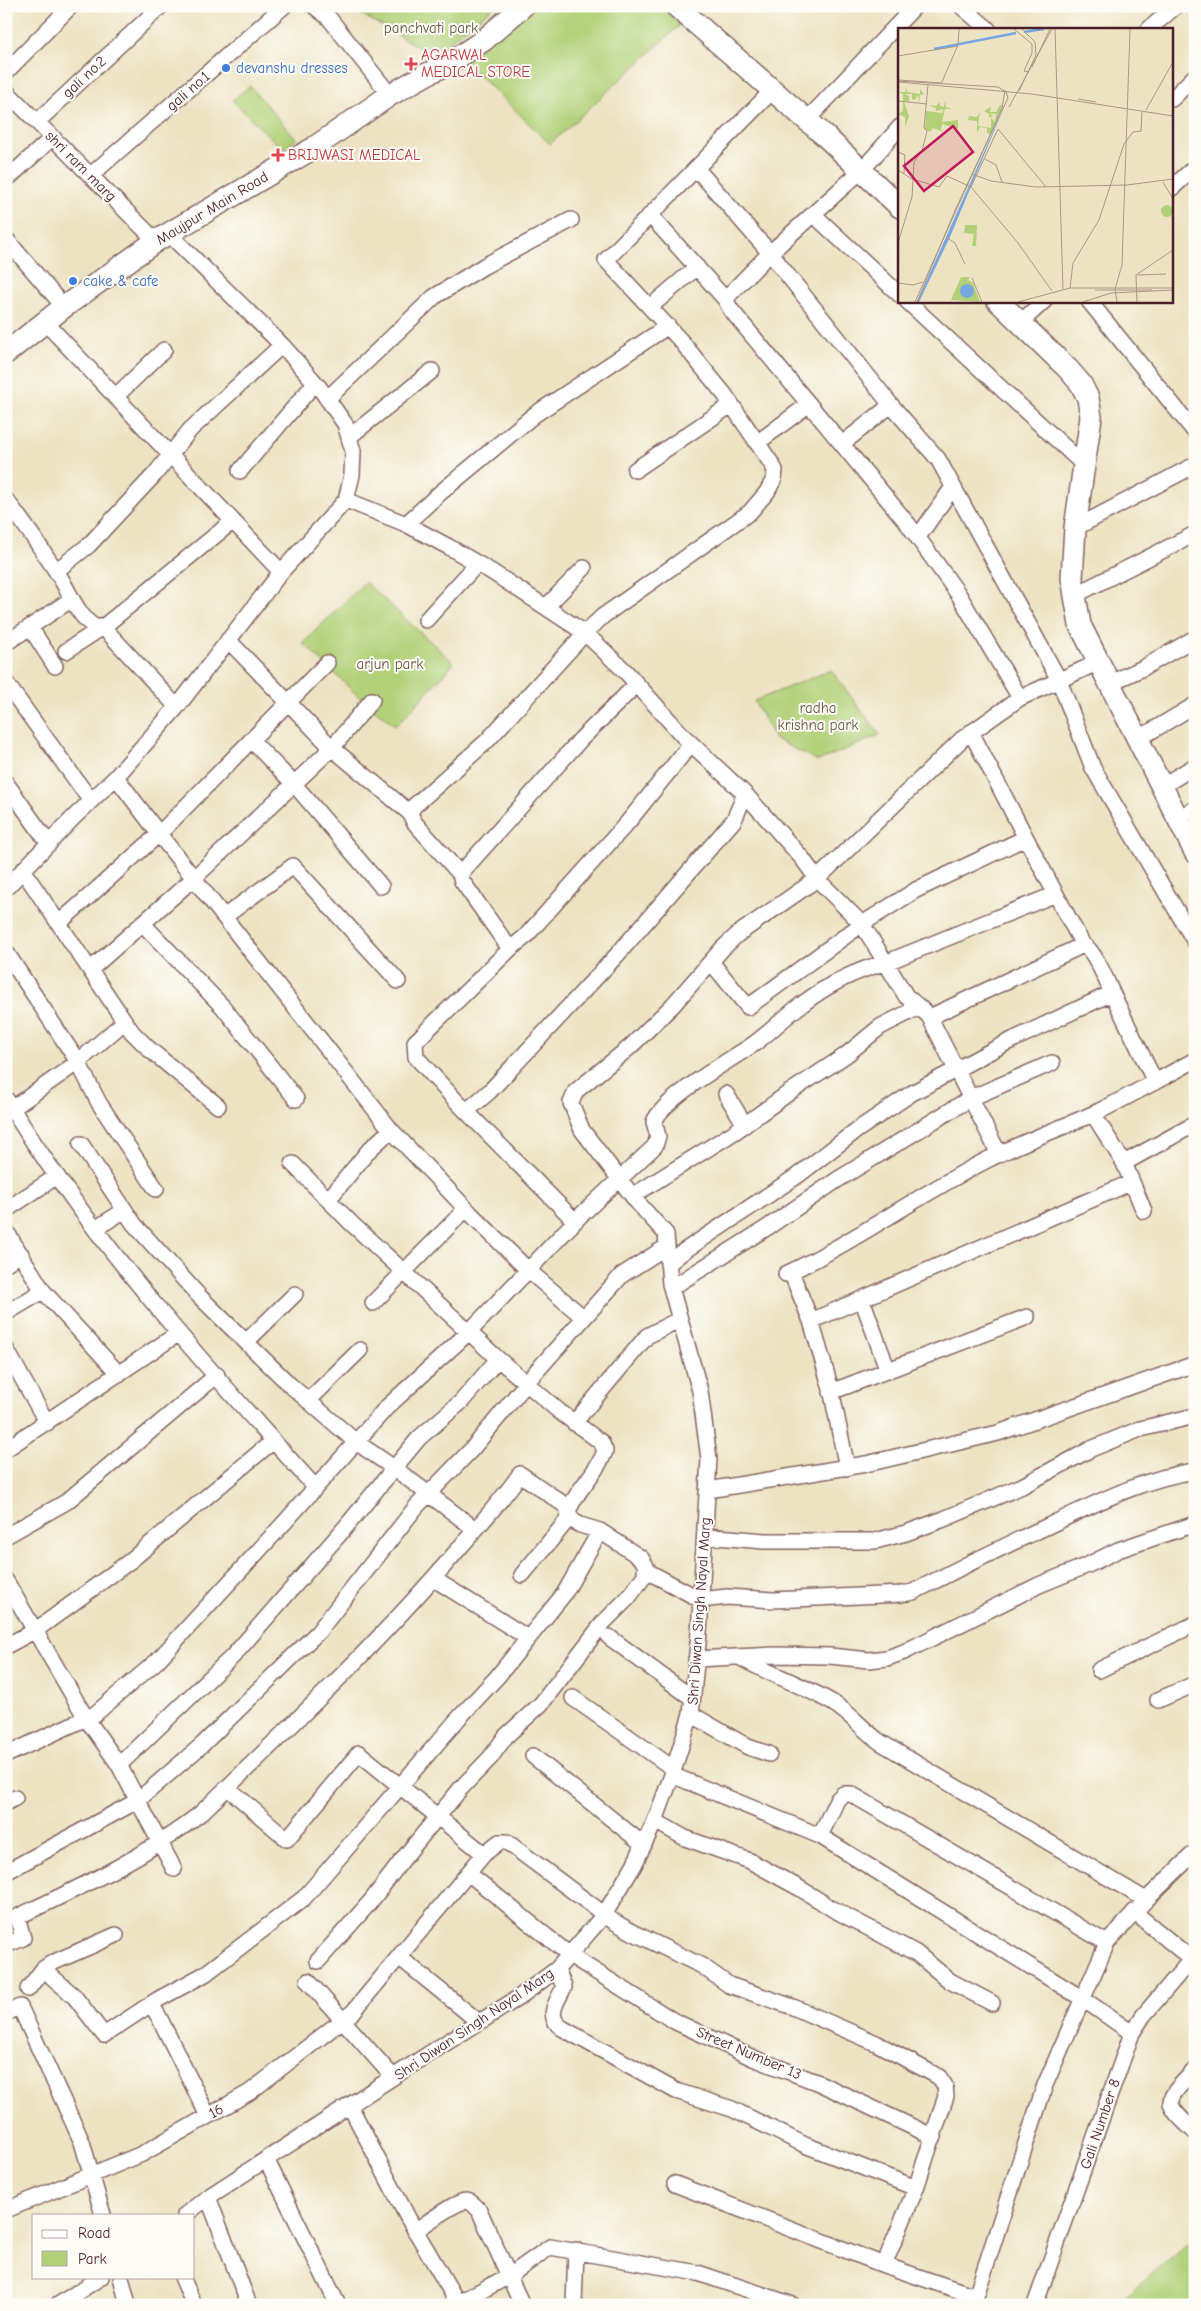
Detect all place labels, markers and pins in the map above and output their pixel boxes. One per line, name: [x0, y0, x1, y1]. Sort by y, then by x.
place label: AGARWAL MEDICAL STORE: [421, 46, 530, 81]
marker: AGARWAL MEDICAL STORE: [405, 58, 417, 70]
place label: devanshu dresses: [236, 59, 348, 77]
marker: devanshu dresses: [220, 62, 232, 74]
place label: BRIJWASI MEDICAL: [288, 146, 421, 164]
marker: BRIJWASI MEDICAL: [272, 149, 284, 161]
place label: cake & cafe: [83, 272, 159, 290]
marker: cake & cafe: [67, 275, 79, 287]

